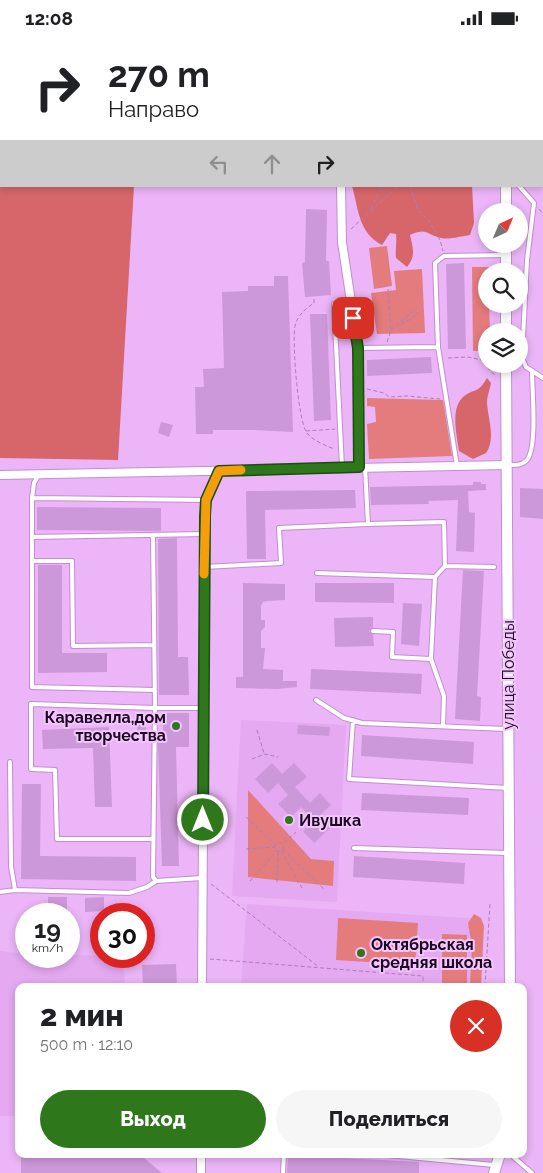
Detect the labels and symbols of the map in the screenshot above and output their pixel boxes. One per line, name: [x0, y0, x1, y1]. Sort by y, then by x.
north arrow: [478, 203, 528, 253]
pin: [332, 297, 374, 339]
street label: улица Победы: [499, 620, 518, 730]
place label: Каравелла,дом творчества: [44, 708, 166, 745]
marker: Каравелла,дом творчества: [170, 720, 182, 732]
position arrow: [176, 793, 228, 845]
place label: Ивушка: [299, 811, 361, 830]
marker: Ивушка: [283, 814, 295, 826]
speed limit sign: 30: [90, 903, 155, 968]
place label: Октябрьская средняя школа: [371, 935, 492, 972]
marker: Октябрьская средняя школа: [355, 947, 367, 959]

